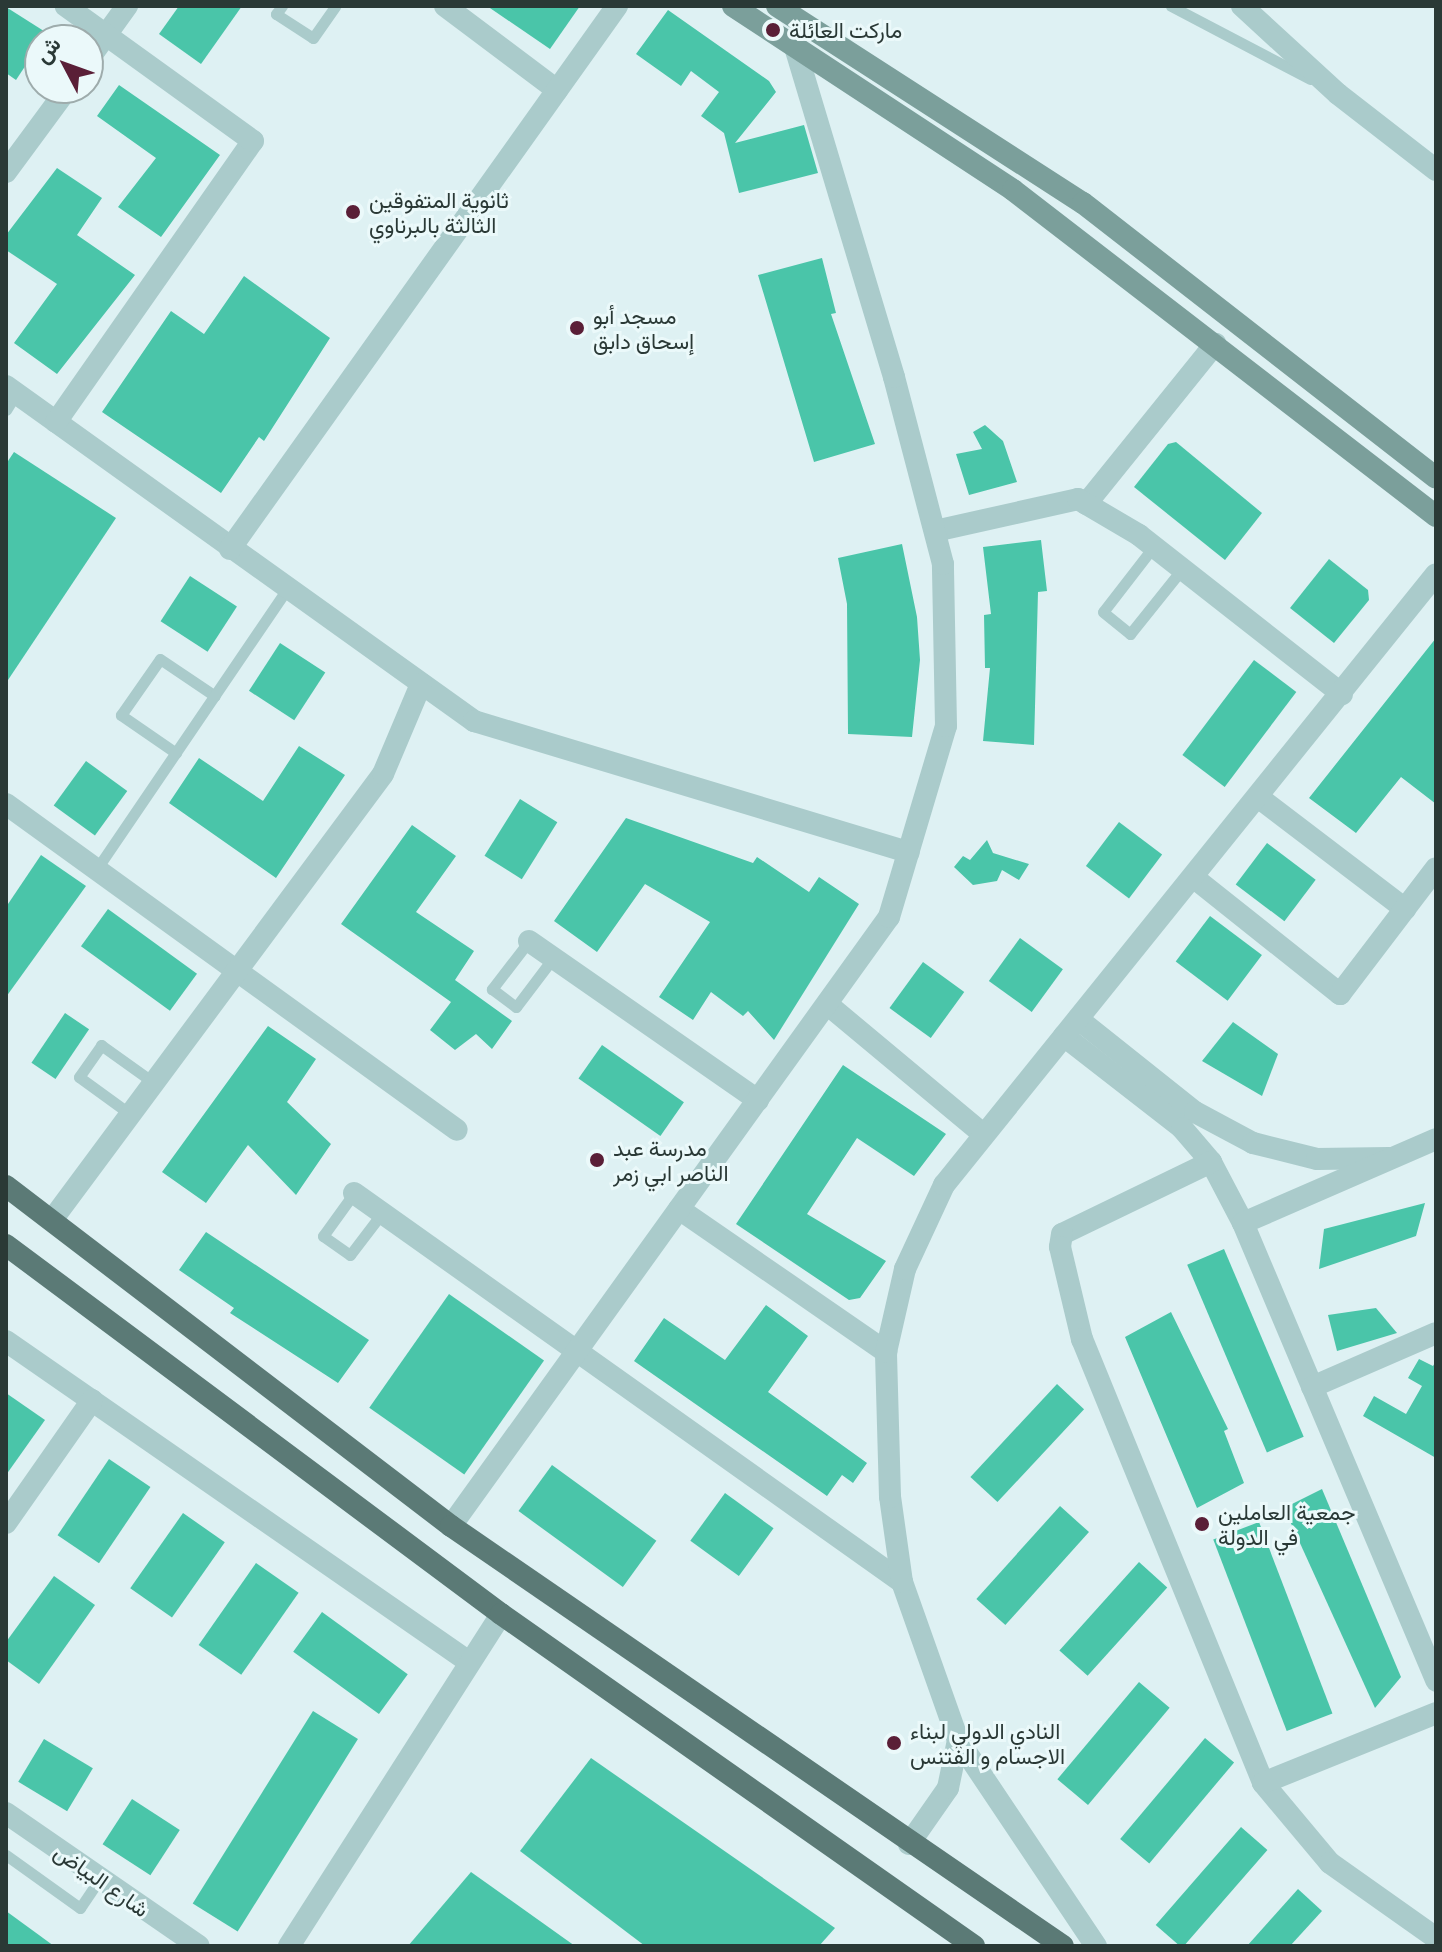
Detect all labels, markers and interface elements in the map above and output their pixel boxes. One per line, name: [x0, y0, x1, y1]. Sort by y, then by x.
place label: ماركت العائلة: [789, 17, 902, 43]
marker: ماركت العائلة: [764, 21, 782, 39]
north arrow: [24, 24, 104, 104]
text: ش: [29, 31, 65, 67]
place label: ثانوية المتفوقين الثالثة بالبرناوي: [369, 186, 509, 238]
marker: ثانوية المتفوقين الثالثة بالبرناوي: [344, 203, 362, 221]
place label: مسجد أبو إسحاق دابق: [593, 302, 694, 354]
marker: مسجد أبو إسحاق دابق: [568, 319, 586, 337]
place label: مدرسة عبد الناصر ابي زمر: [613, 1134, 729, 1186]
marker: مدرسة عبد الناصر ابي زمر: [588, 1151, 606, 1169]
place label: جمعية العاملين في الدولة: [1218, 1498, 1355, 1550]
marker: جمعية العاملين في الدولة: [1193, 1515, 1211, 1533]
place label: النادي الدولي لبناء الاجسام و الفتنس: [910, 1717, 1065, 1768]
marker: النادي الدولي لبناء الاجسام و الفتنس: [885, 1734, 903, 1752]
street label: شارع البياض: [50, 1838, 154, 1922]

